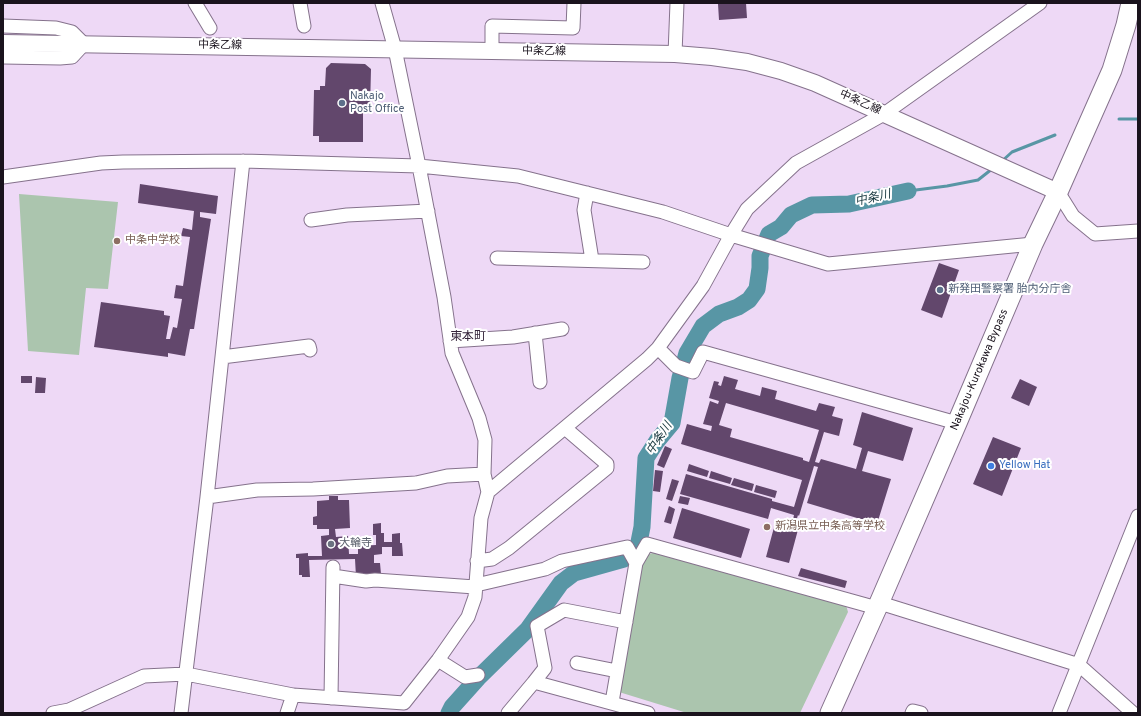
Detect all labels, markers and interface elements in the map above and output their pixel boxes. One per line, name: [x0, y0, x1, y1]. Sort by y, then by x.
street label: 中条乙線: [198, 39, 242, 53]
street label: 中条乙線: [522, 45, 566, 59]
street label: 中条乙線: [837, 88, 883, 118]
place label: Nakajo Post Office: [350, 90, 405, 116]
marker: Nakajo Post Office: [337, 98, 347, 108]
water label: 中条川: [854, 188, 892, 210]
place label: 中条中学校: [125, 234, 180, 248]
marker: 中条中学校: [112, 236, 122, 246]
place label: 新発田警察署 胎内分庁舎: [948, 283, 1072, 297]
marker: 新発田警察署 胎内分庁舎: [935, 285, 945, 295]
street label: Nakajou-Kurokawa Bypass: [948, 307, 1012, 433]
district label: 東本町: [450, 331, 486, 345]
water label: 中条川: [644, 420, 676, 458]
place label: Yellow Hat: [999, 459, 1050, 473]
marker: Yellow Hat: [986, 461, 996, 471]
place label: 新潟県立中条高等学校: [775, 520, 885, 534]
marker: 新潟県立中条高等学校: [762, 522, 772, 532]
place label: 大輪寺: [339, 537, 372, 551]
marker: 大輪寺: [326, 539, 336, 549]

